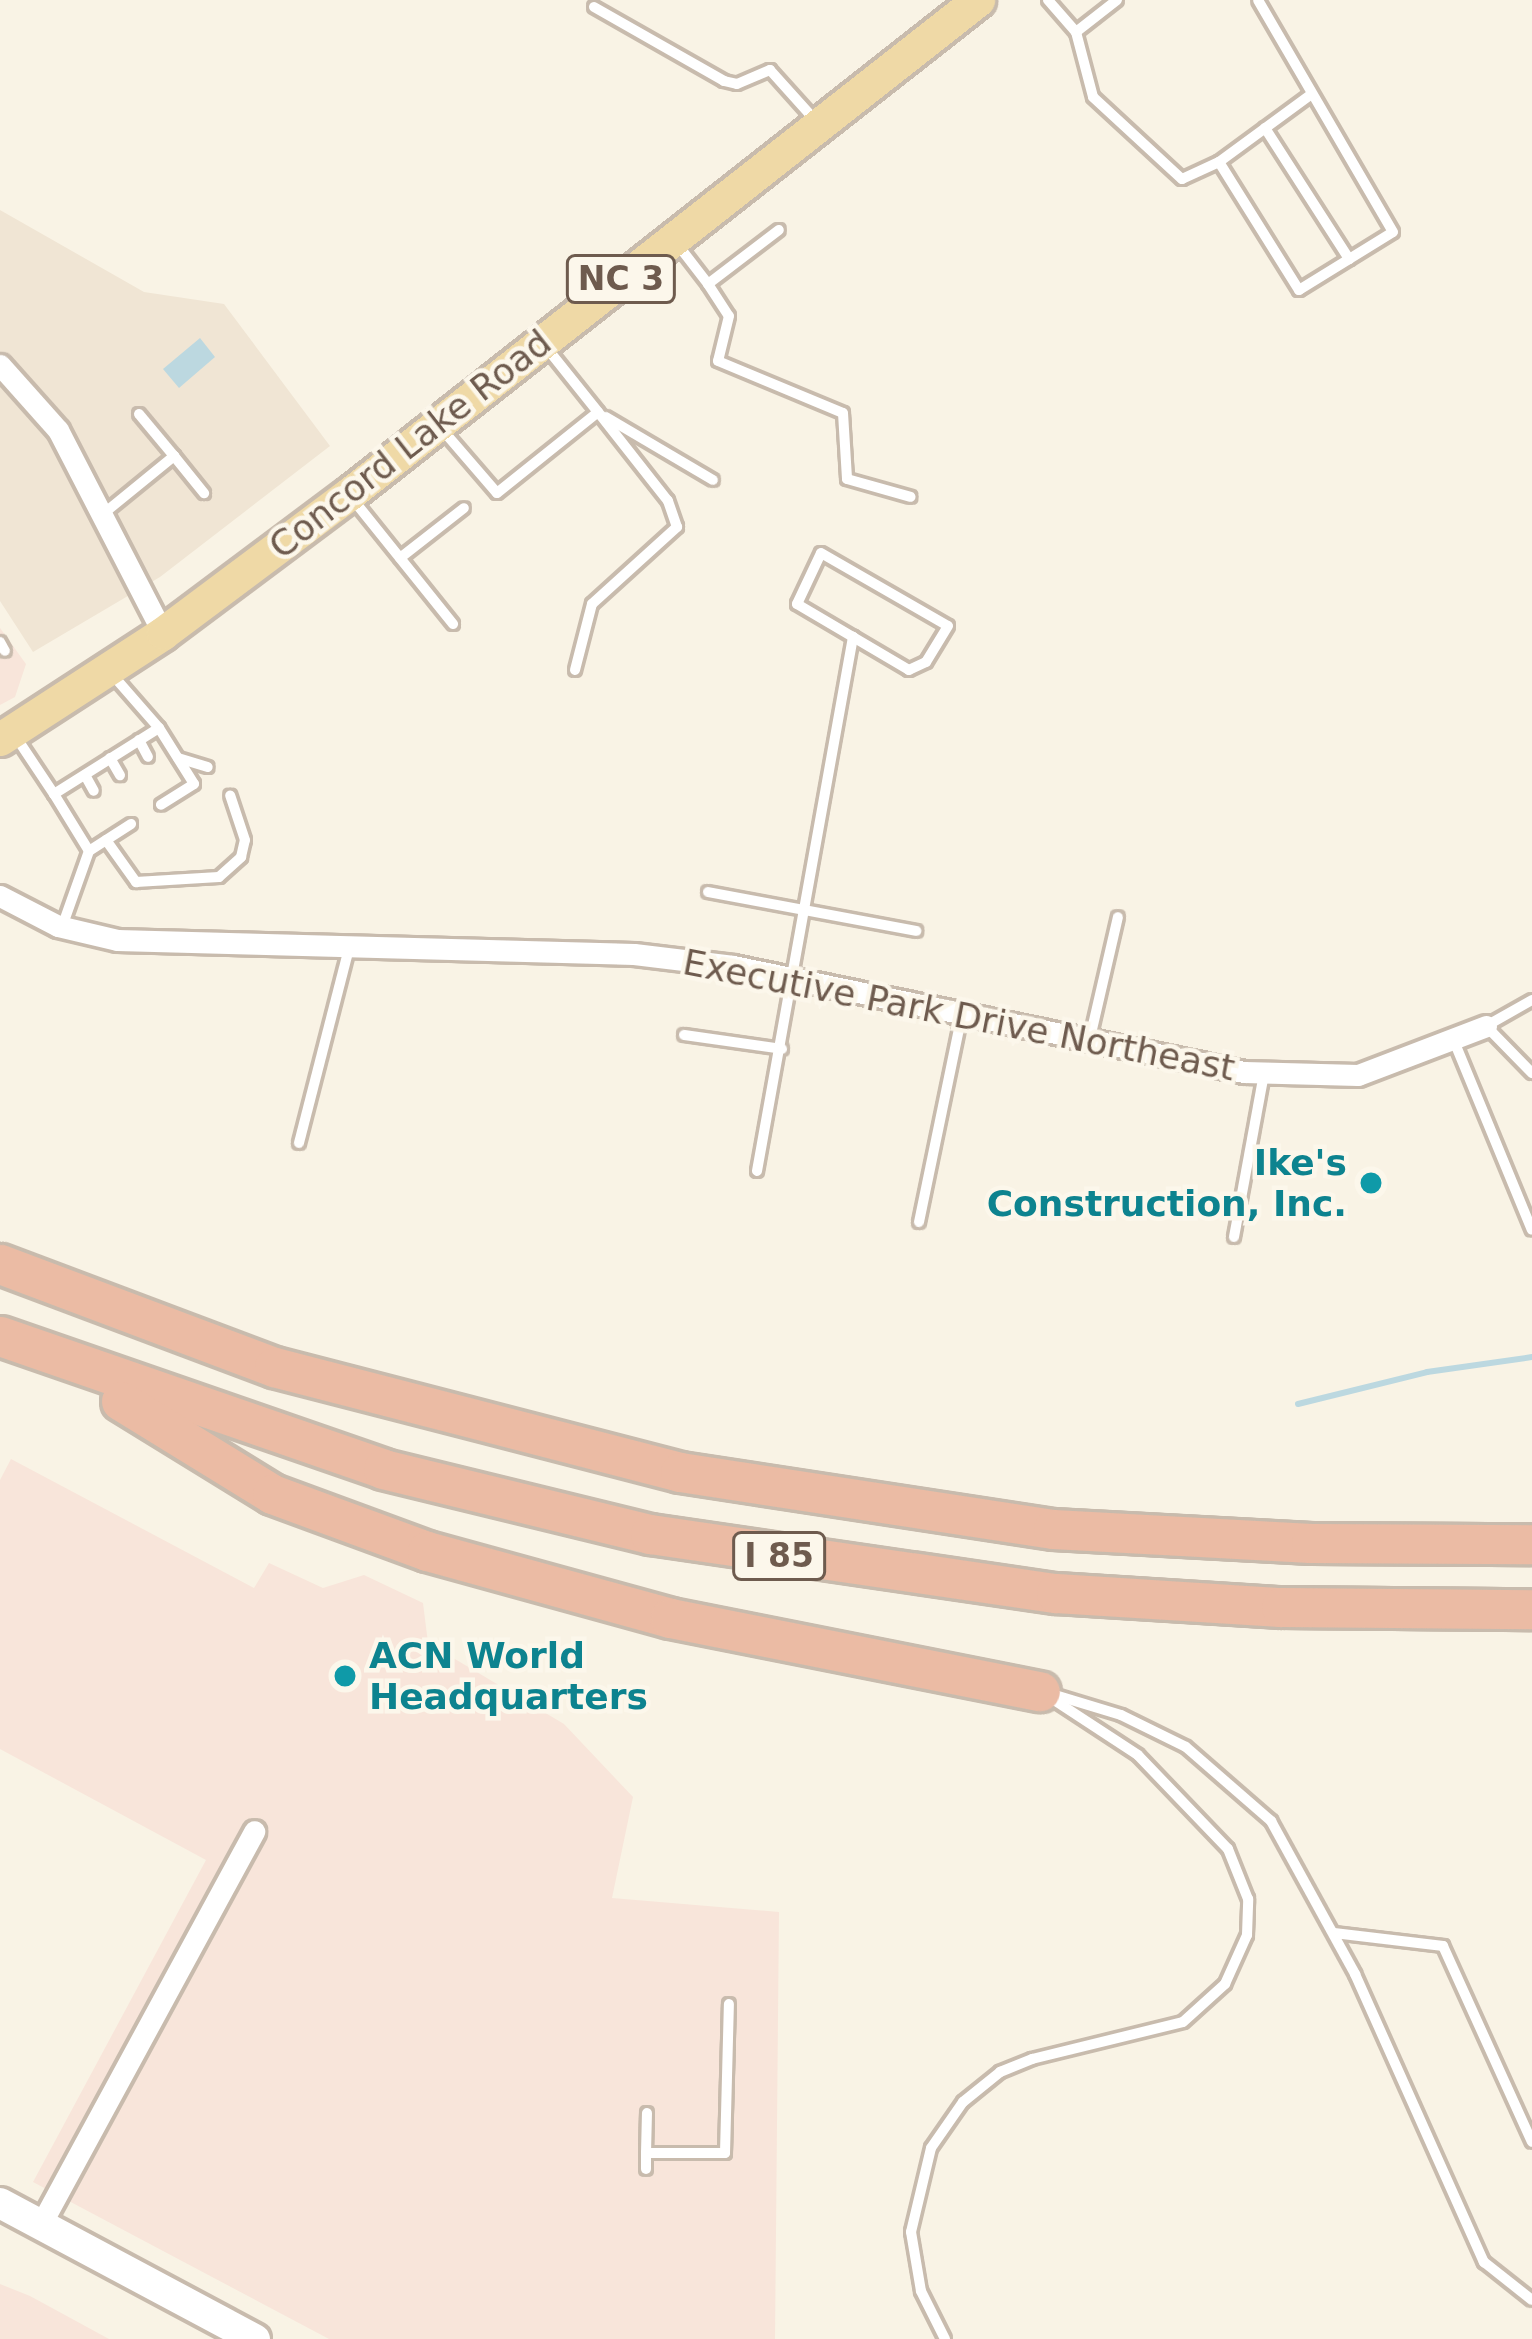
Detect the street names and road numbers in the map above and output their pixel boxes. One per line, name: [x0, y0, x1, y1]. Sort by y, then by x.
road number: NC 3: [564, 252, 678, 306]
street label: Concord Lake Road: [260, 321, 560, 567]
street label: Executive Park Drive Northeast: [679, 940, 1239, 1090]
road number: I 85: [731, 1529, 827, 1583]

